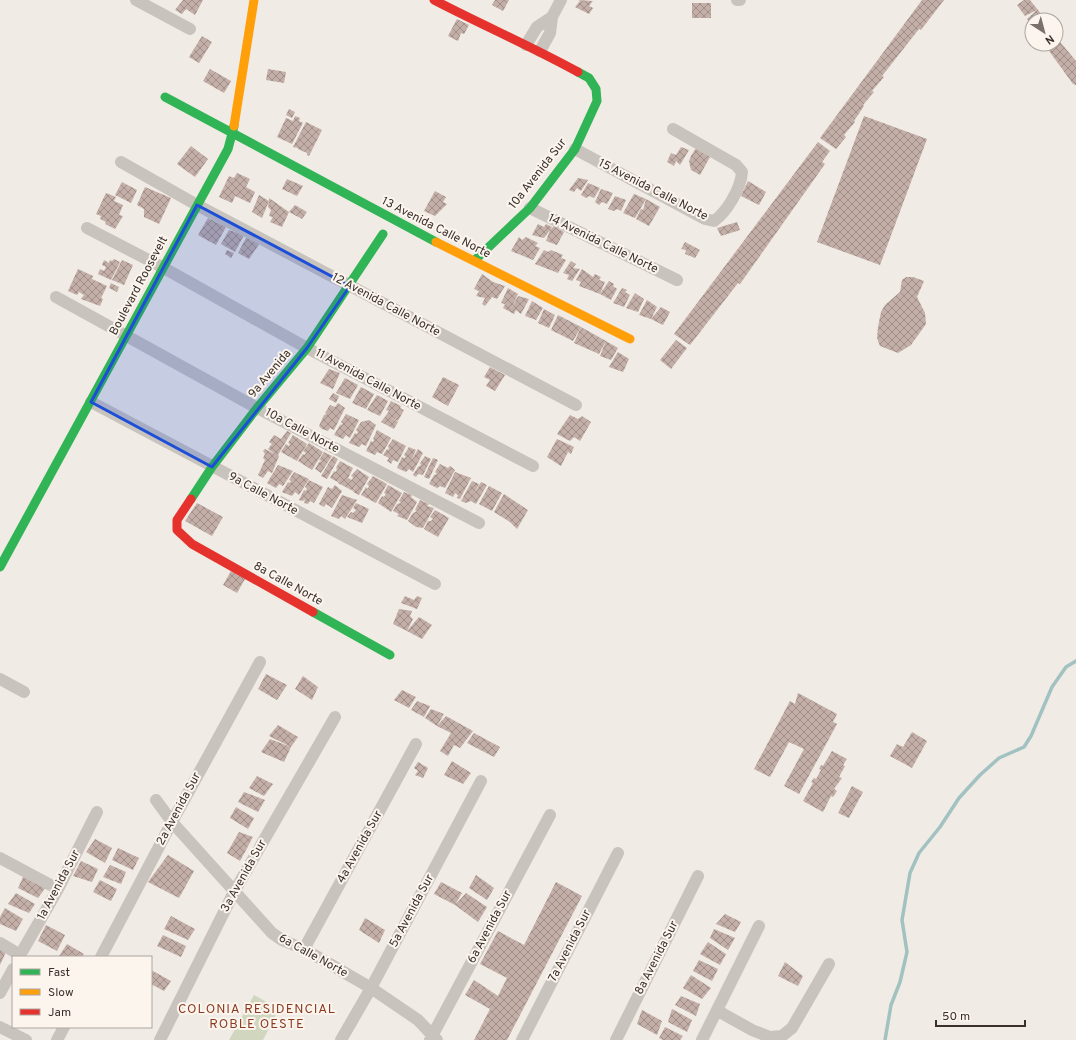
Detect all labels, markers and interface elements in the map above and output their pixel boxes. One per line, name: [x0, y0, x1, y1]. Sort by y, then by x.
north arrow: [1024, 12, 1064, 52]
text: N: [1042, 31, 1057, 47]
street label: 10a Avenida Sur: [505, 135, 571, 213]
street label: 15 Avenida Calle Norte: [596, 155, 710, 225]
street label: 13 Avenida Calle Norte: [379, 194, 493, 262]
street label: 14 Avenida Calle Norte: [545, 210, 661, 278]
street label: Boulevard Roosevelt: [106, 234, 172, 338]
street label: 12 Avenida Calle Norte: [329, 270, 443, 340]
street label: 11 Avenida Calle Norte: [312, 345, 424, 415]
street label: 9a Avenida: [245, 346, 295, 402]
street label: 10a Calle Norte: [262, 405, 342, 457]
street label: 9a Calle Norte: [225, 469, 301, 519]
street label: 8a Calle Norte: [250, 558, 326, 610]
street label: 2a Avenida Sur: [153, 769, 205, 848]
street label: 4a Avenida Sur: [333, 808, 387, 886]
street label: 3a Avenida Sur: [217, 837, 271, 915]
street label: 1a Avenida Sur: [34, 847, 84, 923]
street label: 5a Avenida Sur: [386, 871, 438, 950]
street label: 6a Avenida Sur: [464, 887, 516, 966]
street label: 7a Avenida Sur: [545, 907, 595, 985]
street label: 8a Avenida Sur: [632, 918, 683, 998]
street label: 6a Calle Norte: [276, 930, 350, 982]
legend: [12, 956, 152, 1028]
text: Fast: [48, 965, 70, 981]
text: Slow: [48, 985, 74, 1001]
district label: COLONIA RESIDENCIAL ROBLE OESTE: [178, 1002, 336, 1033]
scale bar: [936, 1002, 1025, 1028]
text: Jam: [48, 1005, 71, 1021]
text: 50 m: [942, 1009, 970, 1025]

